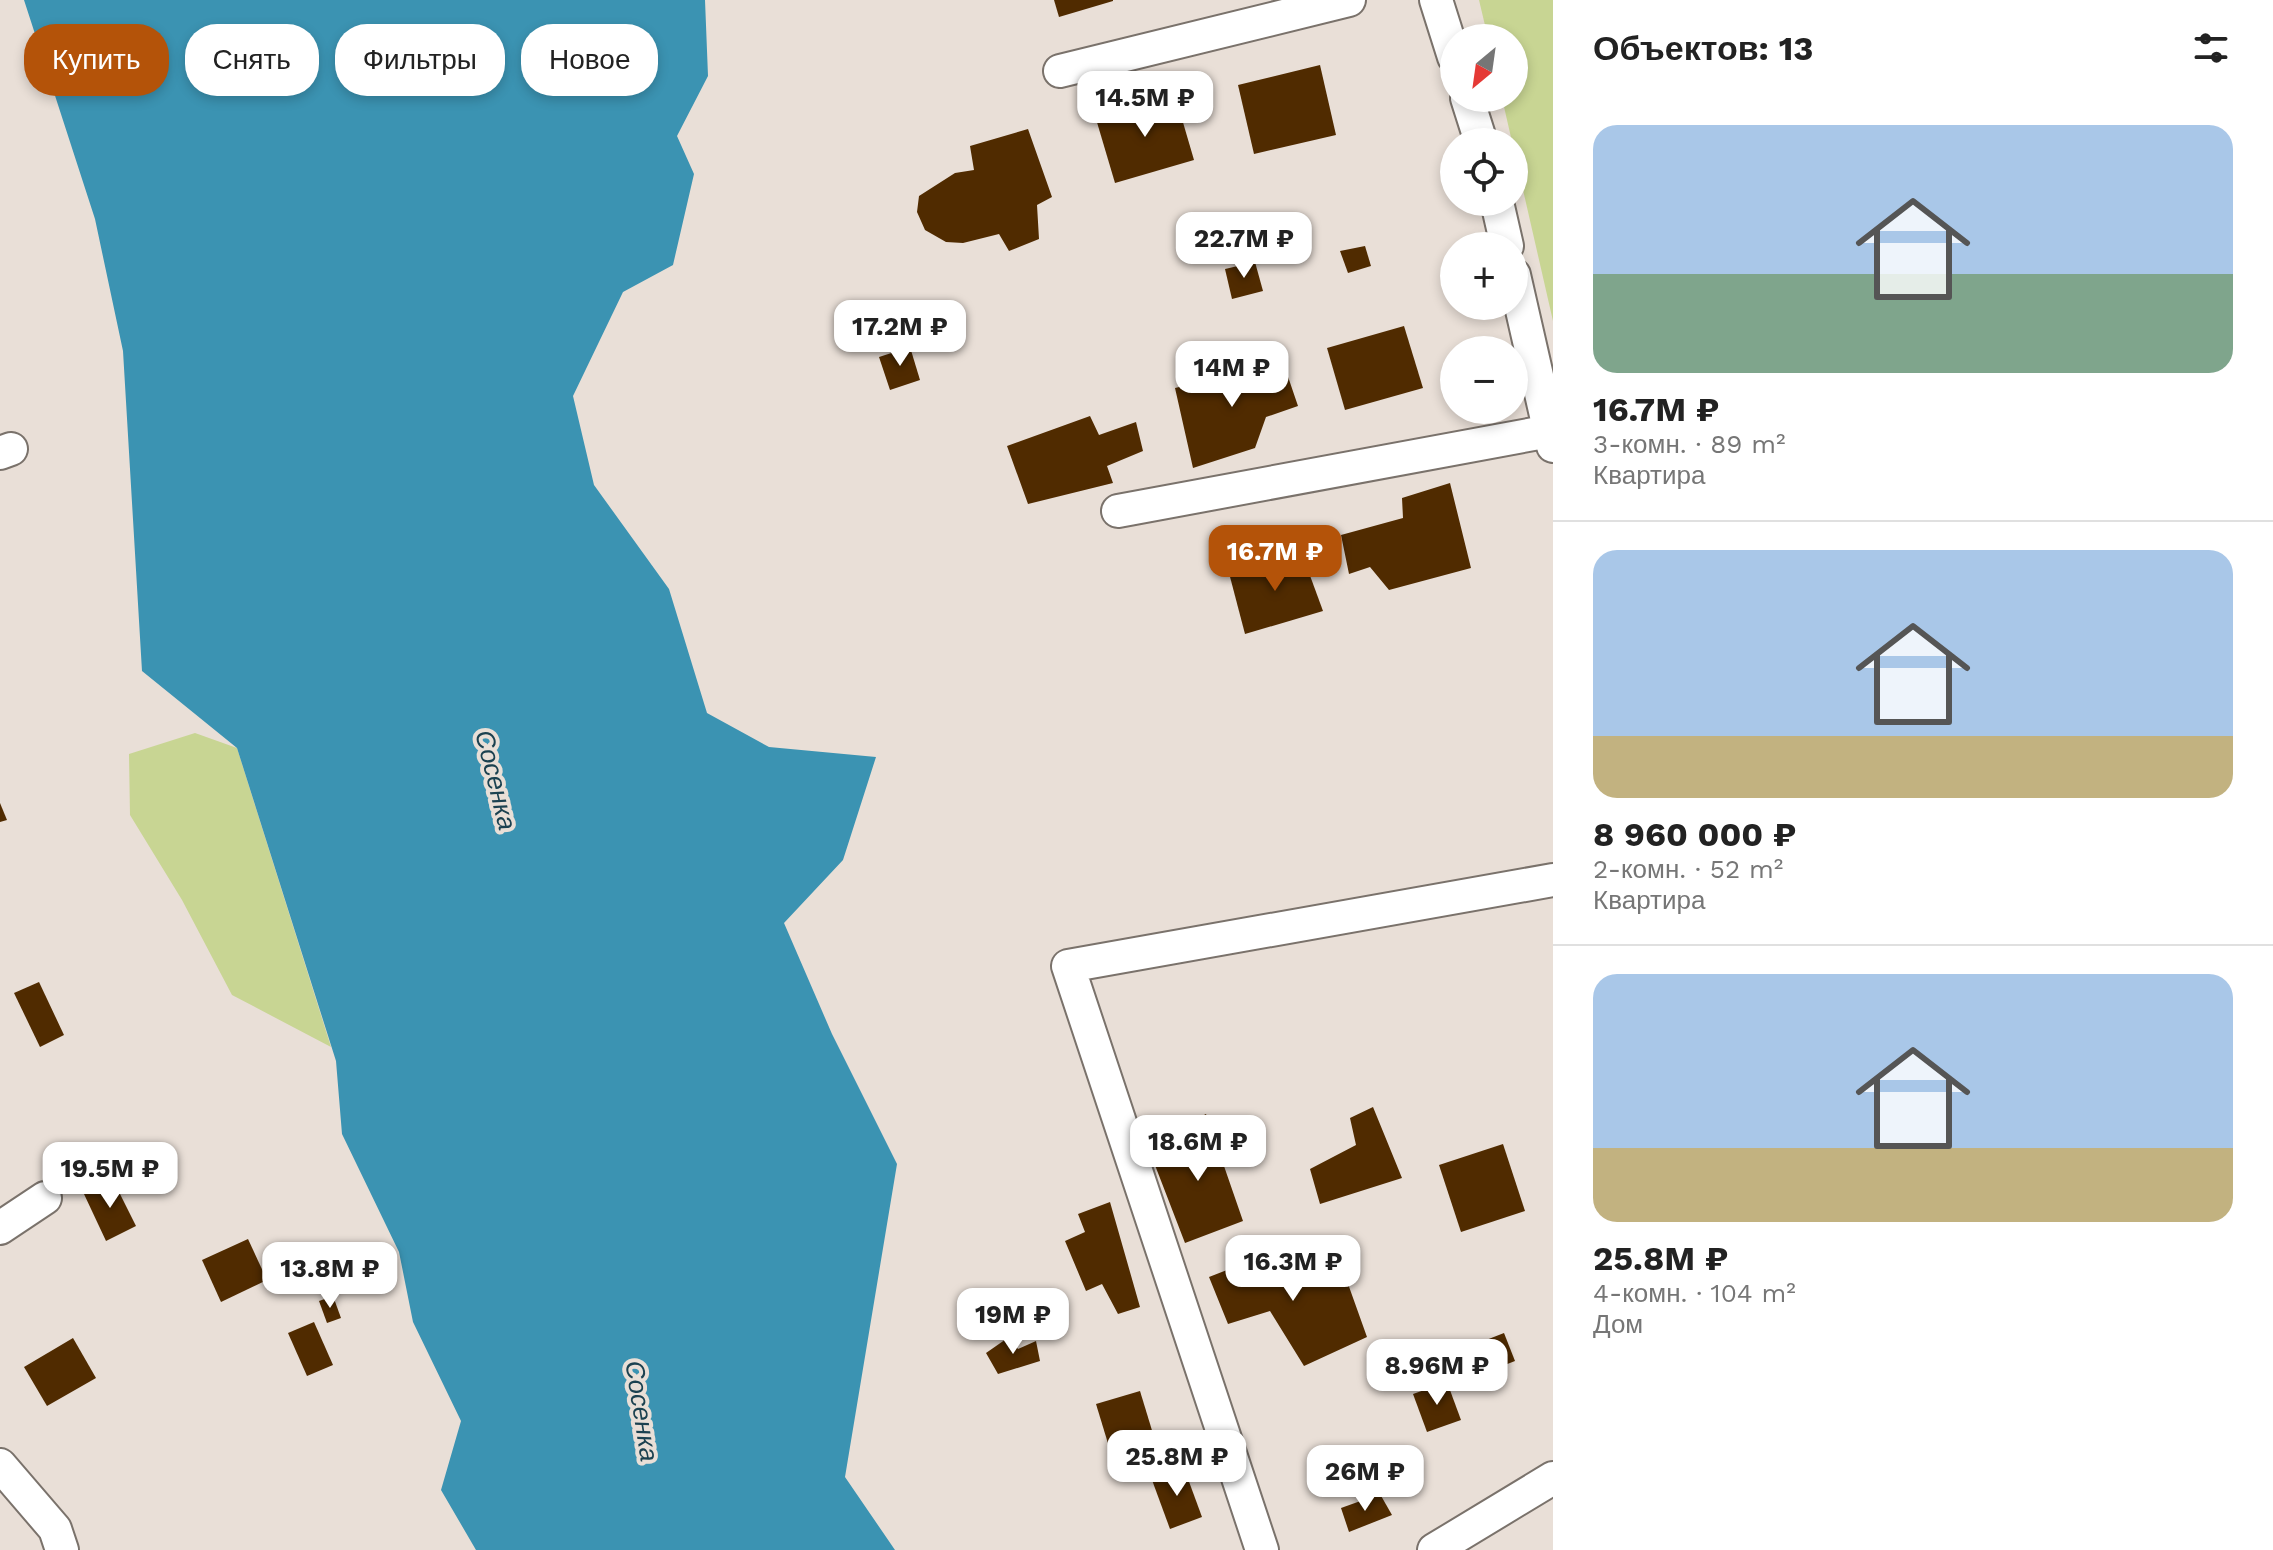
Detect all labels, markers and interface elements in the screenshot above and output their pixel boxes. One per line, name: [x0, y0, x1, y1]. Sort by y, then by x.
chip: Купить: [24, 24, 169, 96]
chip: Снять: [185, 24, 319, 96]
chip: Фильтры: [335, 24, 505, 96]
chip: Новое: [521, 24, 658, 96]
north arrow: [1440, 24, 1528, 112]
map controls: [1440, 24, 1528, 424]
icon: filters: [2189, 26, 2233, 70]
text: Объектов: 13: [1593, 28, 1814, 68]
pin: 14.5M ₽: [1071, 71, 1219, 139]
text: 14.5M ₽: [1095, 82, 1195, 112]
button: locate: [1440, 128, 1528, 216]
icon: home: [1841, 177, 1985, 321]
pin: 22.7M ₽: [1170, 212, 1318, 280]
text: 22.7M ₽: [1194, 223, 1294, 253]
button: +: [1440, 232, 1528, 320]
pin: 17.2M ₽: [826, 300, 974, 368]
text: 17.2M ₽: [852, 311, 948, 341]
button: −: [1440, 336, 1528, 424]
pin: 14M ₽: [1176, 341, 1288, 409]
text: 14M ₽: [1194, 352, 1271, 382]
text: 16.7M ₽: [1593, 389, 1719, 429]
text: 3-комн. · 89 m²: [1593, 429, 1786, 459]
text: Квартира: [1593, 460, 1705, 490]
pin: 16.7M ₽: [1201, 525, 1349, 593]
text: 16.7M ₽: [1227, 536, 1323, 566]
icon: home: [1841, 602, 1985, 746]
water label: Сосенка: [469, 727, 523, 833]
text: 8 960 000 ₽: [1593, 814, 1796, 854]
text: 2-комн. · 52 m²: [1593, 854, 1783, 884]
text: Квартира: [1593, 885, 1705, 915]
icon: home: [1841, 1026, 1985, 1170]
pin: 18.6M ₽: [1124, 1115, 1272, 1183]
text: 18.6M ₽: [1148, 1126, 1248, 1156]
pin: 19.5M ₽: [36, 1142, 184, 1210]
text: 19.5M ₽: [61, 1153, 159, 1183]
pin: 16.3M ₽: [1219, 1235, 1367, 1303]
text: 25.8M ₽: [1593, 1238, 1728, 1278]
pin: 13.8M ₽: [256, 1242, 404, 1310]
text: 16.3M ₽: [1243, 1246, 1343, 1276]
text: 13.8M ₽: [280, 1253, 380, 1283]
text: 4-комн. · 104 m²: [1593, 1278, 1796, 1308]
pin: 19M ₽: [957, 1288, 1069, 1356]
text: 19M ₽: [975, 1299, 1051, 1329]
text: Дом: [1593, 1309, 1643, 1339]
pin: 8.96M ₽: [1363, 1339, 1511, 1407]
text: 8.96M ₽: [1385, 1350, 1489, 1380]
water label: Сосенка: [619, 1358, 665, 1464]
pin: 25.8M ₽: [1103, 1430, 1251, 1498]
text: 25.8M ₽: [1125, 1441, 1229, 1471]
pin: 26M ₽: [1309, 1445, 1421, 1513]
text: 26M ₽: [1325, 1456, 1405, 1486]

